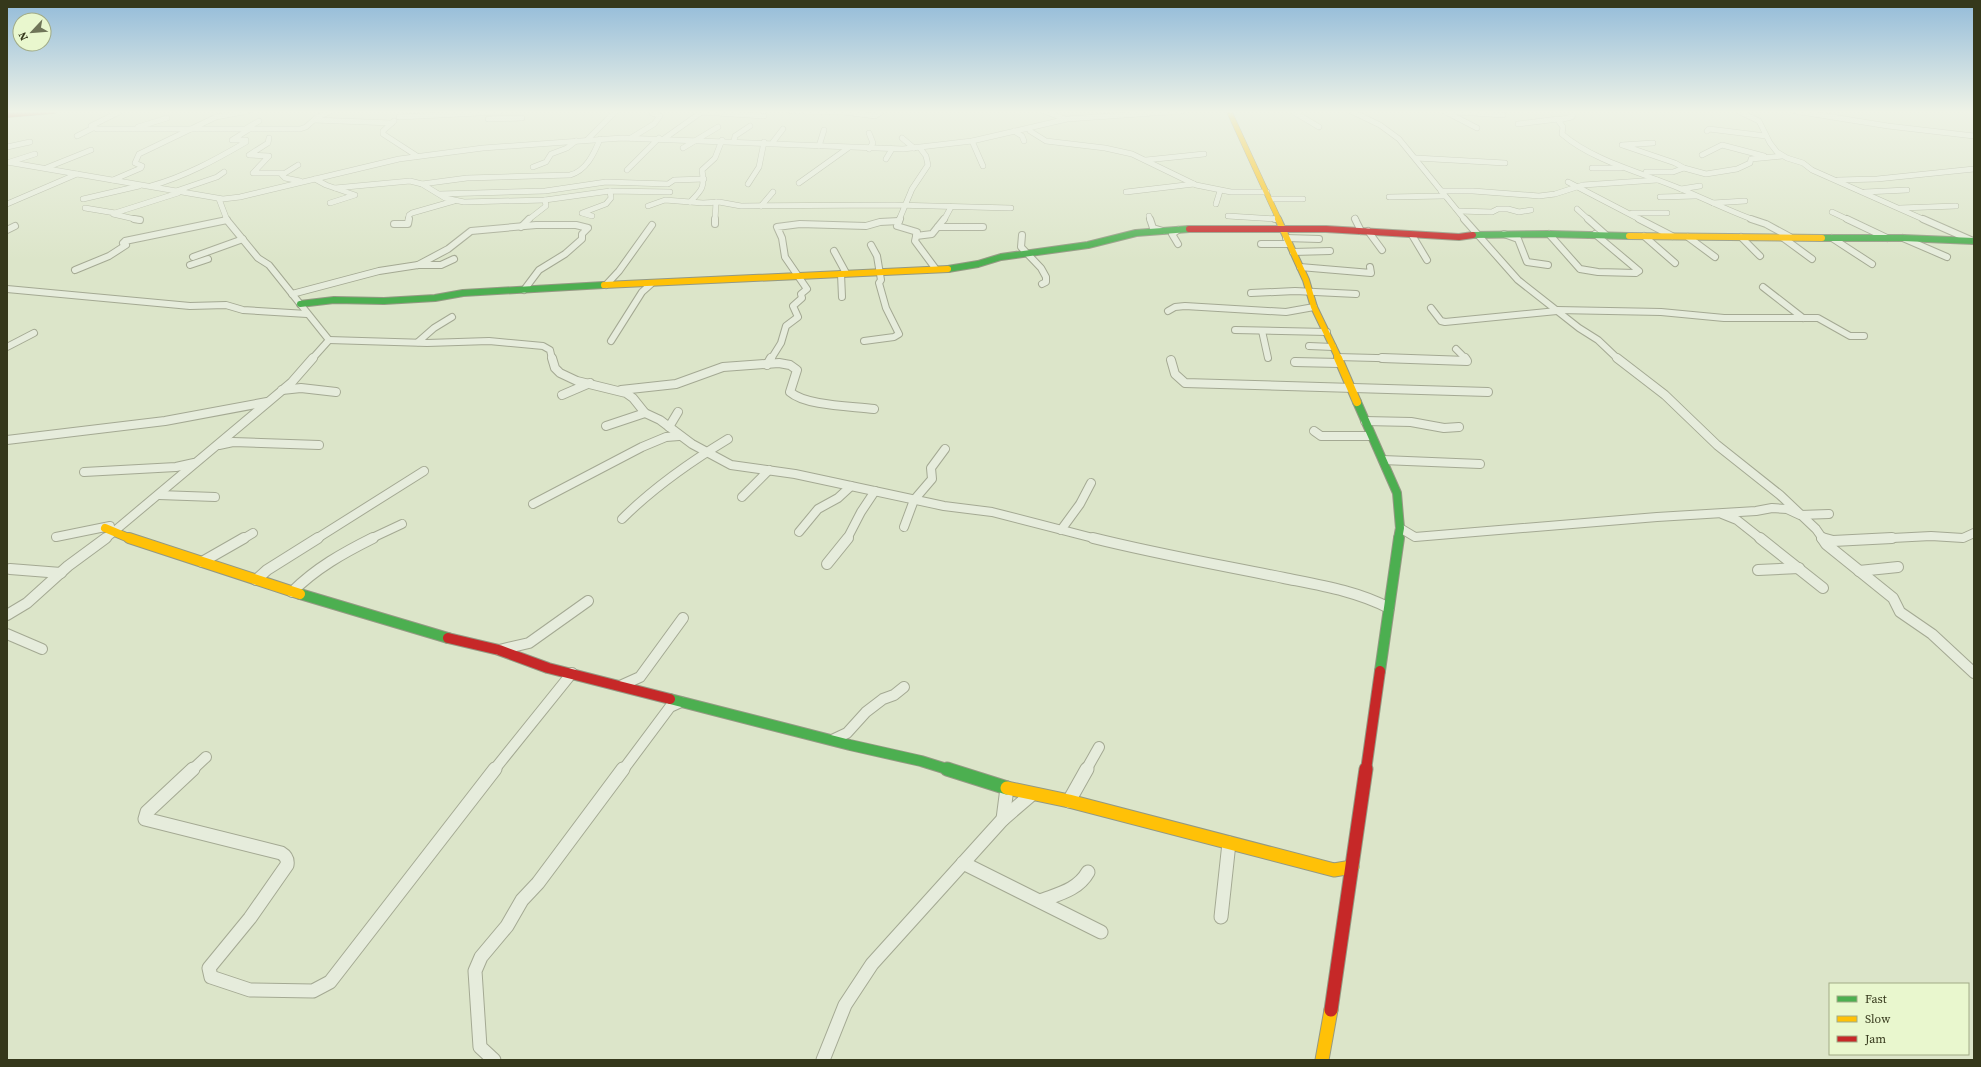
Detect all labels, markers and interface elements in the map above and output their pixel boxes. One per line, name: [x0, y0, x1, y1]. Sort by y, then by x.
north arrow: [12, 12, 52, 52]
text: N: [15, 29, 32, 43]
legend: [1829, 983, 1969, 1055]
text: Fast: [1865, 991, 1887, 1007]
text: Slow: [1865, 1011, 1891, 1027]
text: Jam: [1864, 1031, 1886, 1047]

